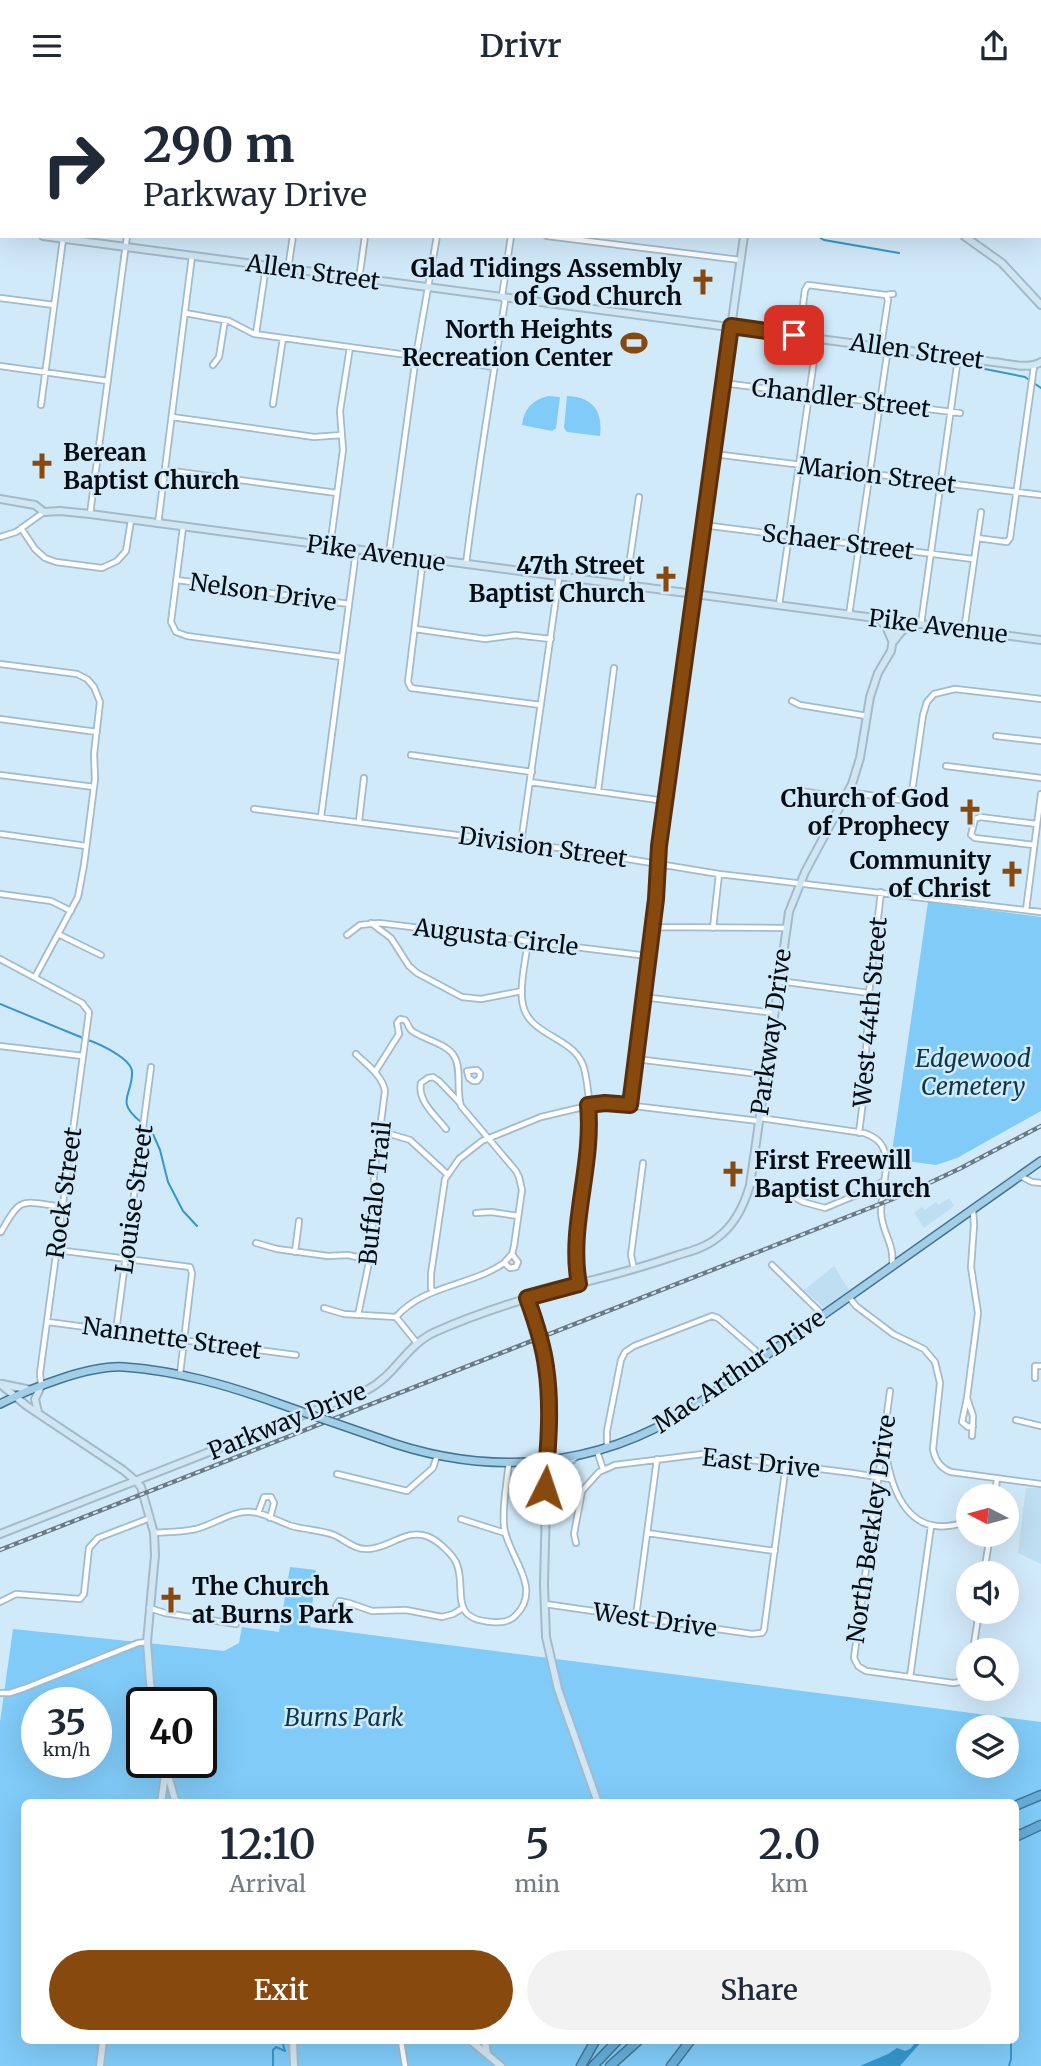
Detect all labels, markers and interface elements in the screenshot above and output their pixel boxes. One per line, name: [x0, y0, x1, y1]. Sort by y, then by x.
text: Drivr: [479, 26, 562, 66]
icon: menu: [28, 27, 66, 65]
icon: share: [975, 27, 1013, 65]
text: 290 m: [143, 114, 295, 175]
icon: right: [28, 119, 119, 210]
text: Parkway Drive: [143, 175, 367, 215]
street label: Allen Street: [243, 247, 383, 297]
place label: Glad Tidings Assembly of God Church: [411, 253, 683, 312]
church icon: Glad Tidings Assembly of God Church: [688, 267, 718, 297]
pin: [764, 305, 824, 365]
place label: North Heights Recreation Center: [402, 314, 613, 373]
icon: arrive: [775, 316, 813, 354]
street label: Allen Street: [847, 326, 987, 376]
sports icon: North Heights Recreation Center: [619, 328, 649, 358]
street label: Chandler Street: [750, 372, 933, 424]
place label: Berean Baptist Church: [63, 437, 240, 496]
street label: Marion Street: [796, 450, 959, 500]
church icon: Berean Baptist Church: [27, 451, 57, 481]
street label: Schaer Street: [760, 517, 916, 567]
street label: Pike Avenue: [304, 528, 448, 578]
place label: 47th Street Baptist Church: [468, 550, 645, 609]
church icon: 47th Street Baptist Church: [651, 564, 681, 594]
street label: Nelson Drive: [188, 566, 338, 618]
street label: Pike Avenue: [867, 602, 1009, 650]
place label: Church of God of Prophecy: [781, 783, 950, 842]
church icon: Church of God of Prophecy: [955, 797, 985, 827]
street label: Division Street: [457, 820, 630, 874]
place label: Community of Christ: [850, 845, 992, 904]
church icon: Community of Christ: [997, 859, 1027, 889]
street label: Augusta Circle: [411, 911, 580, 962]
street label: West 44th Street: [846, 915, 894, 1109]
street label: Parkway Drive: [744, 947, 798, 1117]
park label: Edgewood Cemetery: [915, 1043, 1031, 1102]
street label: Buffalo Trail: [352, 1119, 398, 1267]
street label: Louise Street: [108, 1122, 160, 1276]
street label: Rock Street: [39, 1125, 89, 1261]
place label: First Freewill Baptist Church: [754, 1145, 931, 1204]
church icon: First Freewill Baptist Church: [718, 1159, 748, 1189]
street label: Mac Arthur Drive: [647, 1302, 831, 1440]
street label: Nannette Street: [80, 1310, 264, 1366]
street label: Parkway Drive: [203, 1375, 371, 1467]
street label: North Berkley Drive: [840, 1413, 902, 1645]
street label: East Drive: [701, 1441, 821, 1485]
position arrow: [508, 1451, 582, 1525]
north arrow: [956, 1484, 1018, 1547]
map controls: [956, 1484, 1019, 1778]
button: sound: [956, 1561, 1019, 1624]
place label: The Church at Burns Park: [192, 1571, 354, 1630]
church icon: The Church at Burns Park: [156, 1585, 186, 1615]
street label: West Drive: [590, 1596, 719, 1644]
button: search: [956, 1638, 1019, 1701]
speed limit sign: 40: [126, 1687, 217, 1778]
text: 35: [47, 1701, 86, 1745]
park label: Burns Park: [284, 1702, 404, 1733]
button: layers: [956, 1715, 1019, 1778]
text: km/h: [43, 1738, 90, 1761]
text: 12:10: [219, 1818, 316, 1870]
text: 5: [525, 1818, 549, 1870]
text: 2.0: [758, 1818, 821, 1870]
text: Arrival: [229, 1869, 306, 1898]
text: min: [514, 1869, 560, 1898]
text: km: [771, 1869, 808, 1898]
button: Exit: [49, 1950, 513, 2030]
button: Share: [527, 1950, 991, 2030]

